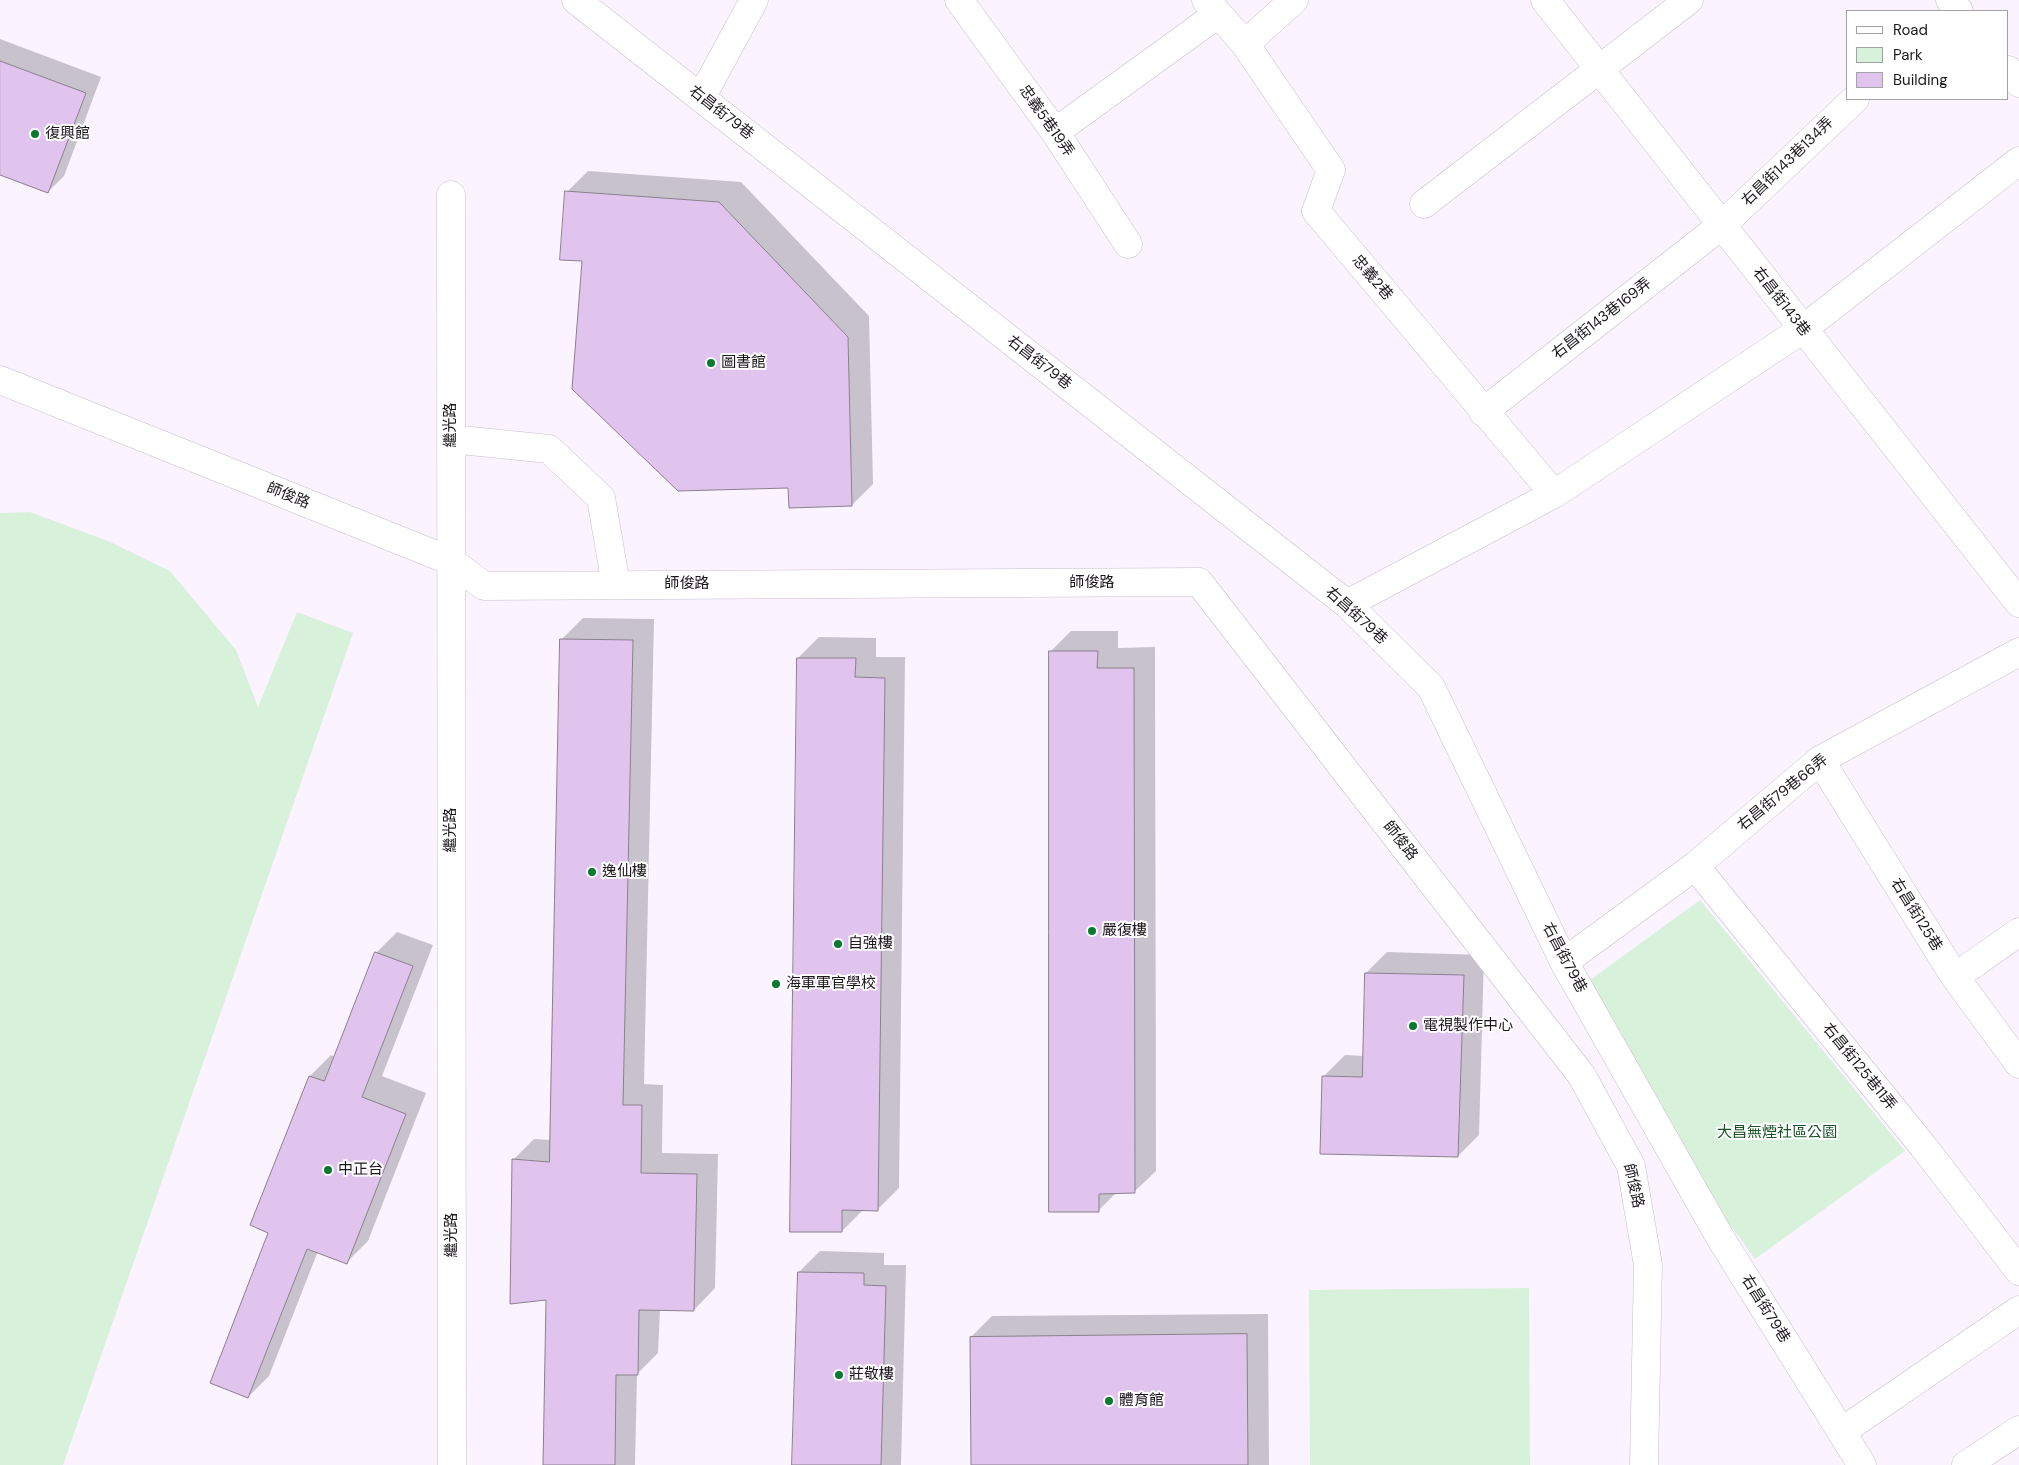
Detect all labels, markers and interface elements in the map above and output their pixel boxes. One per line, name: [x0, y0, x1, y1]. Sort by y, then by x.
legend: [1846, 10, 2009, 100]
text: Road: [1893, 20, 1928, 40]
text: Park: [1893, 45, 1923, 65]
text: Building: [1893, 70, 1948, 90]
street label: 右昌街79巷: [685, 82, 757, 144]
street label: 忠義5巷19弄: [1015, 82, 1077, 160]
street label: 右昌街143巷134弄: [1738, 114, 1838, 210]
place label: 復興館: [45, 125, 90, 143]
marker: 復興館: [29, 128, 41, 140]
street label: 忠義2巷: [1348, 252, 1396, 304]
street label: 右昌街143巷: [1748, 264, 1814, 340]
street label: 右昌街143巷169弄: [1549, 275, 1655, 363]
street label: 右昌街79巷: [1003, 332, 1075, 394]
place label: 圖書館: [721, 354, 766, 372]
marker: 圖書館: [705, 357, 717, 369]
street label: 繼光路: [442, 403, 460, 447]
street label: 師俊路: [264, 479, 312, 513]
street label: 師俊路: [1070, 574, 1114, 592]
street label: 師俊路: [665, 575, 709, 593]
street label: 右昌街79巷: [1321, 584, 1391, 648]
street label: 右昌街79巷66弄: [1734, 751, 1832, 835]
street label: 繼光路: [442, 808, 460, 852]
street label: 師俊路: [1379, 818, 1421, 864]
place label: 逸仙樓: [602, 863, 647, 881]
marker: 逸仙樓: [586, 866, 598, 878]
street label: 右昌街125巷: [1887, 875, 1945, 955]
street label: 右昌街79巷: [1538, 920, 1590, 996]
place label: 嚴復樓: [1102, 922, 1147, 940]
marker: 嚴復樓: [1086, 925, 1098, 937]
place label: 自強樓: [848, 935, 893, 953]
marker: 自強樓: [832, 938, 844, 950]
place label: 海軍軍官學校: [786, 975, 876, 993]
marker: 海軍軍官學校: [770, 978, 782, 990]
place label: 電視製作中心: [1423, 1017, 1513, 1035]
marker: 電視製作中心: [1407, 1020, 1419, 1032]
street label: 右昌街125巷11弄: [1818, 1020, 1900, 1114]
park label: 大昌無煙社區公園: [1717, 1124, 1837, 1142]
place label: 中正台: [338, 1161, 383, 1179]
street label: 師俊路: [1619, 1162, 1647, 1210]
marker: 中正台: [322, 1164, 334, 1176]
street label: 繼光路: [443, 1213, 461, 1257]
street label: 右昌街79巷: [1737, 1272, 1793, 1346]
place label: 莊敬樓: [849, 1366, 894, 1384]
marker: 莊敬樓: [833, 1369, 845, 1381]
place label: 體育館: [1119, 1392, 1164, 1410]
marker: 體育館: [1103, 1395, 1115, 1407]

